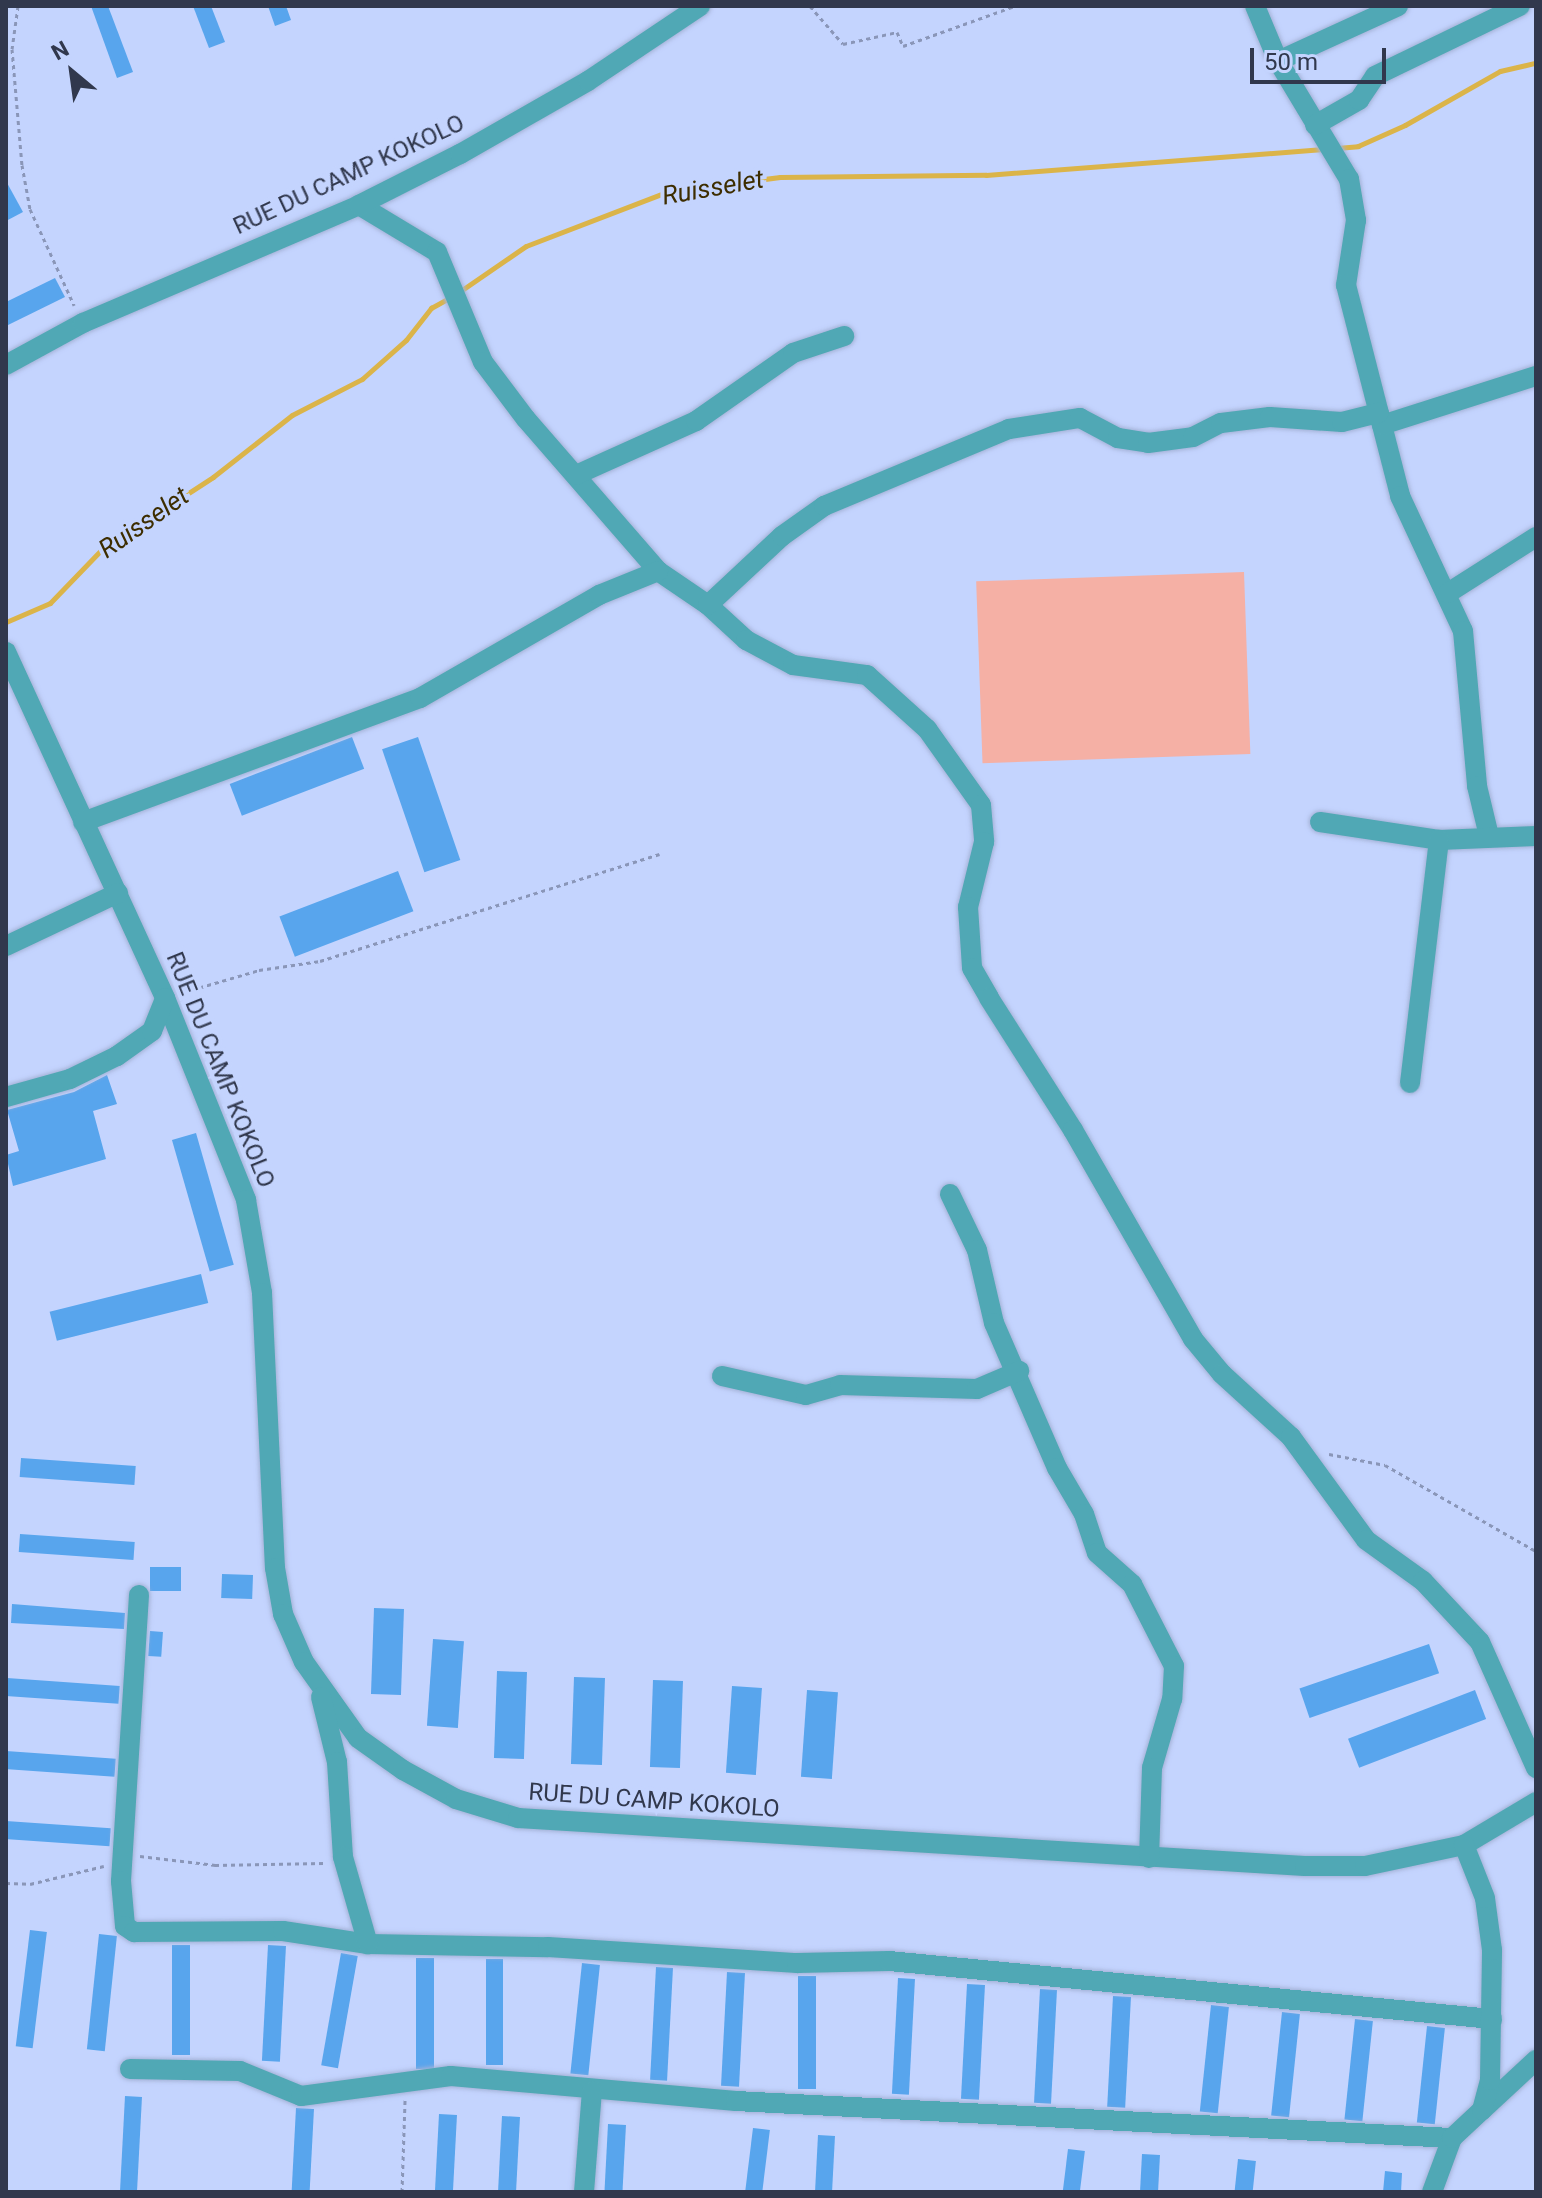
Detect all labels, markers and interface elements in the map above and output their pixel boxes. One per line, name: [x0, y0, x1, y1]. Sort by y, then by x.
north arrow: [32, 32, 112, 112]
scale bar: [1254, 32, 1390, 82]
text: N: [47, 36, 73, 65]
text: 50 m: [1264, 48, 1318, 76]
street label: RUE DU CAMP KOKOLO: [229, 109, 469, 241]
water label: Ruisselet: [660, 164, 766, 212]
water label: Ruisselet: [93, 481, 195, 565]
street label: RUE DU CAMP KOKOLO: [160, 948, 280, 1192]
street label: RUE DU CAMP KOKOLO: [527, 1778, 781, 1824]

